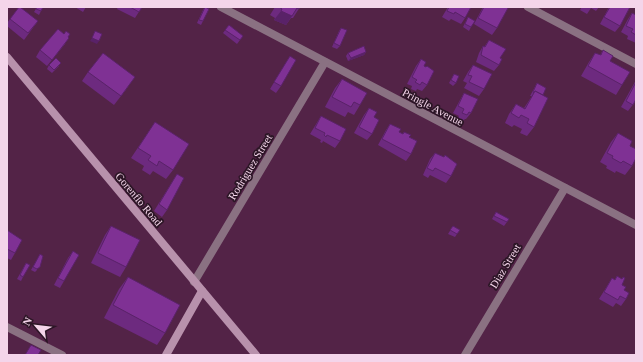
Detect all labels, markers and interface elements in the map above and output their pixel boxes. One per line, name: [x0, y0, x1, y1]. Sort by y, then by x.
street label: Pringle Avenue: [400, 86, 466, 128]
street label: Rodriguez Street: [226, 132, 274, 202]
street label: Gorenflo Road: [113, 170, 165, 228]
street label: Diaz Street: [487, 242, 523, 290]
north arrow: [16, 306, 56, 346]
text: N: [20, 315, 34, 328]

